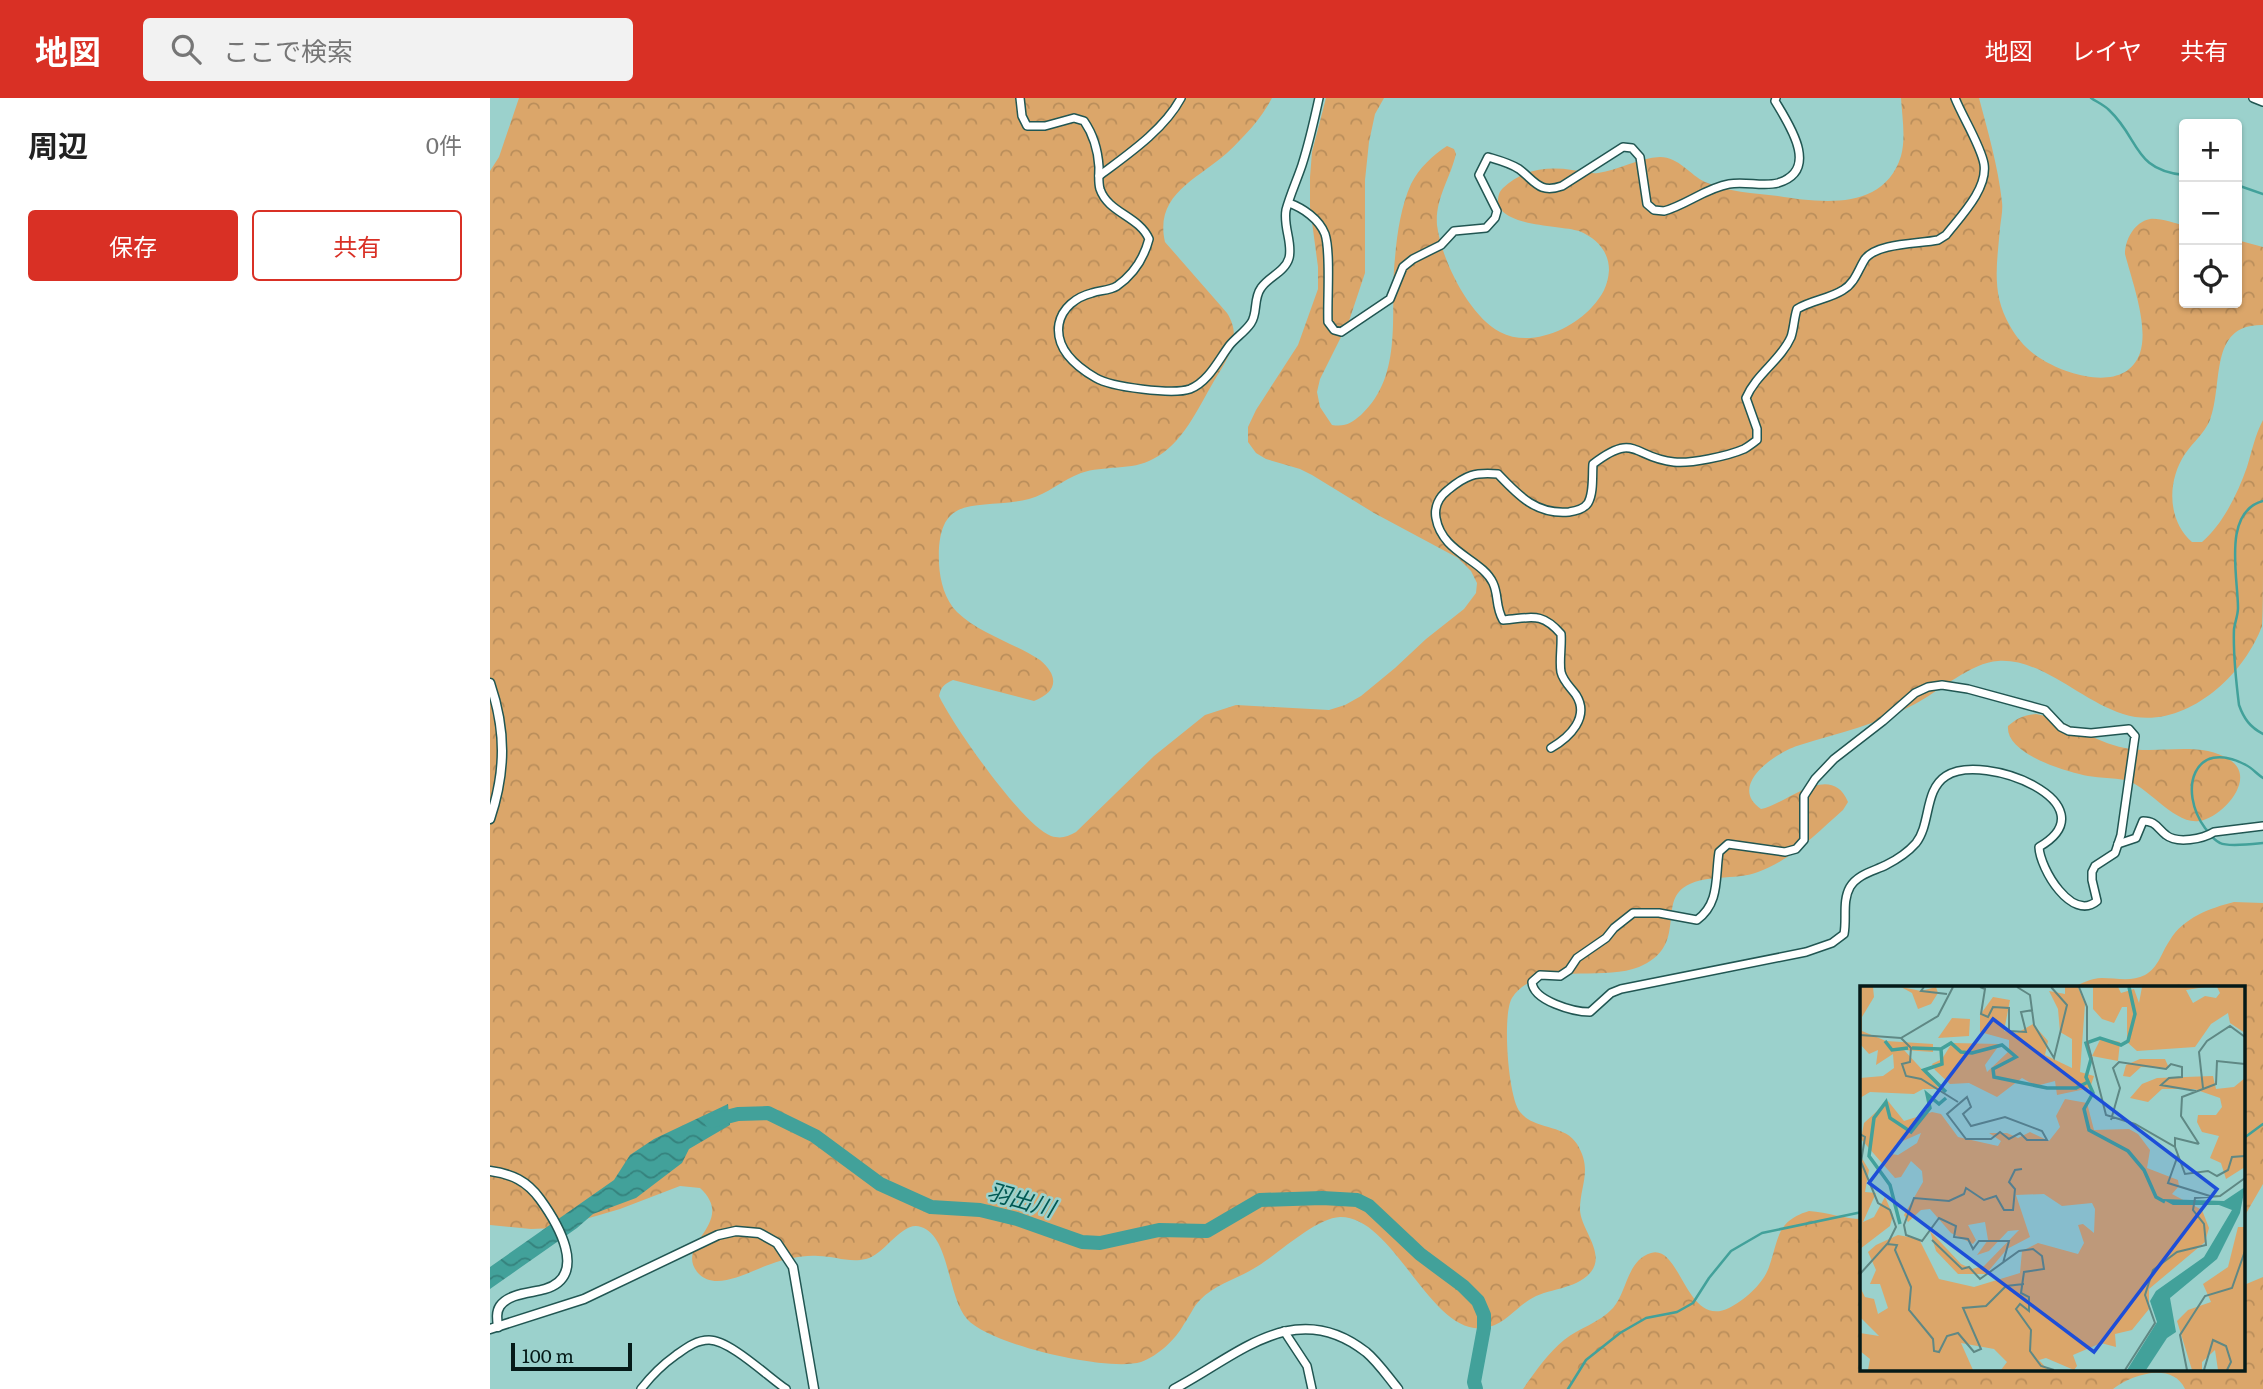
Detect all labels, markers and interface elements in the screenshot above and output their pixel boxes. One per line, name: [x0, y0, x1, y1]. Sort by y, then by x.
search box: [143, 18, 633, 81]
text: 地図: [35, 25, 101, 74]
icon: search: [167, 30, 205, 68]
text: ここで検索: [223, 30, 353, 69]
text: 地図: [1985, 32, 2033, 67]
text: レイヤ: [2071, 32, 2142, 67]
text: 共有: [2180, 32, 2228, 67]
map controls: [2179, 119, 2242, 308]
button: +: [2179, 119, 2242, 182]
text: 周辺: [28, 122, 88, 166]
text: 0件: [426, 127, 462, 161]
button: −: [2179, 182, 2242, 245]
button: 保存: [28, 210, 238, 281]
button: 共有: [252, 210, 462, 281]
button: locate: [2179, 245, 2242, 308]
inset map: [1860, 986, 2246, 1372]
water label: 羽出川: [984, 1172, 1062, 1225]
scale bar: [511, 1340, 632, 1372]
text: 100 m: [522, 1341, 574, 1369]

